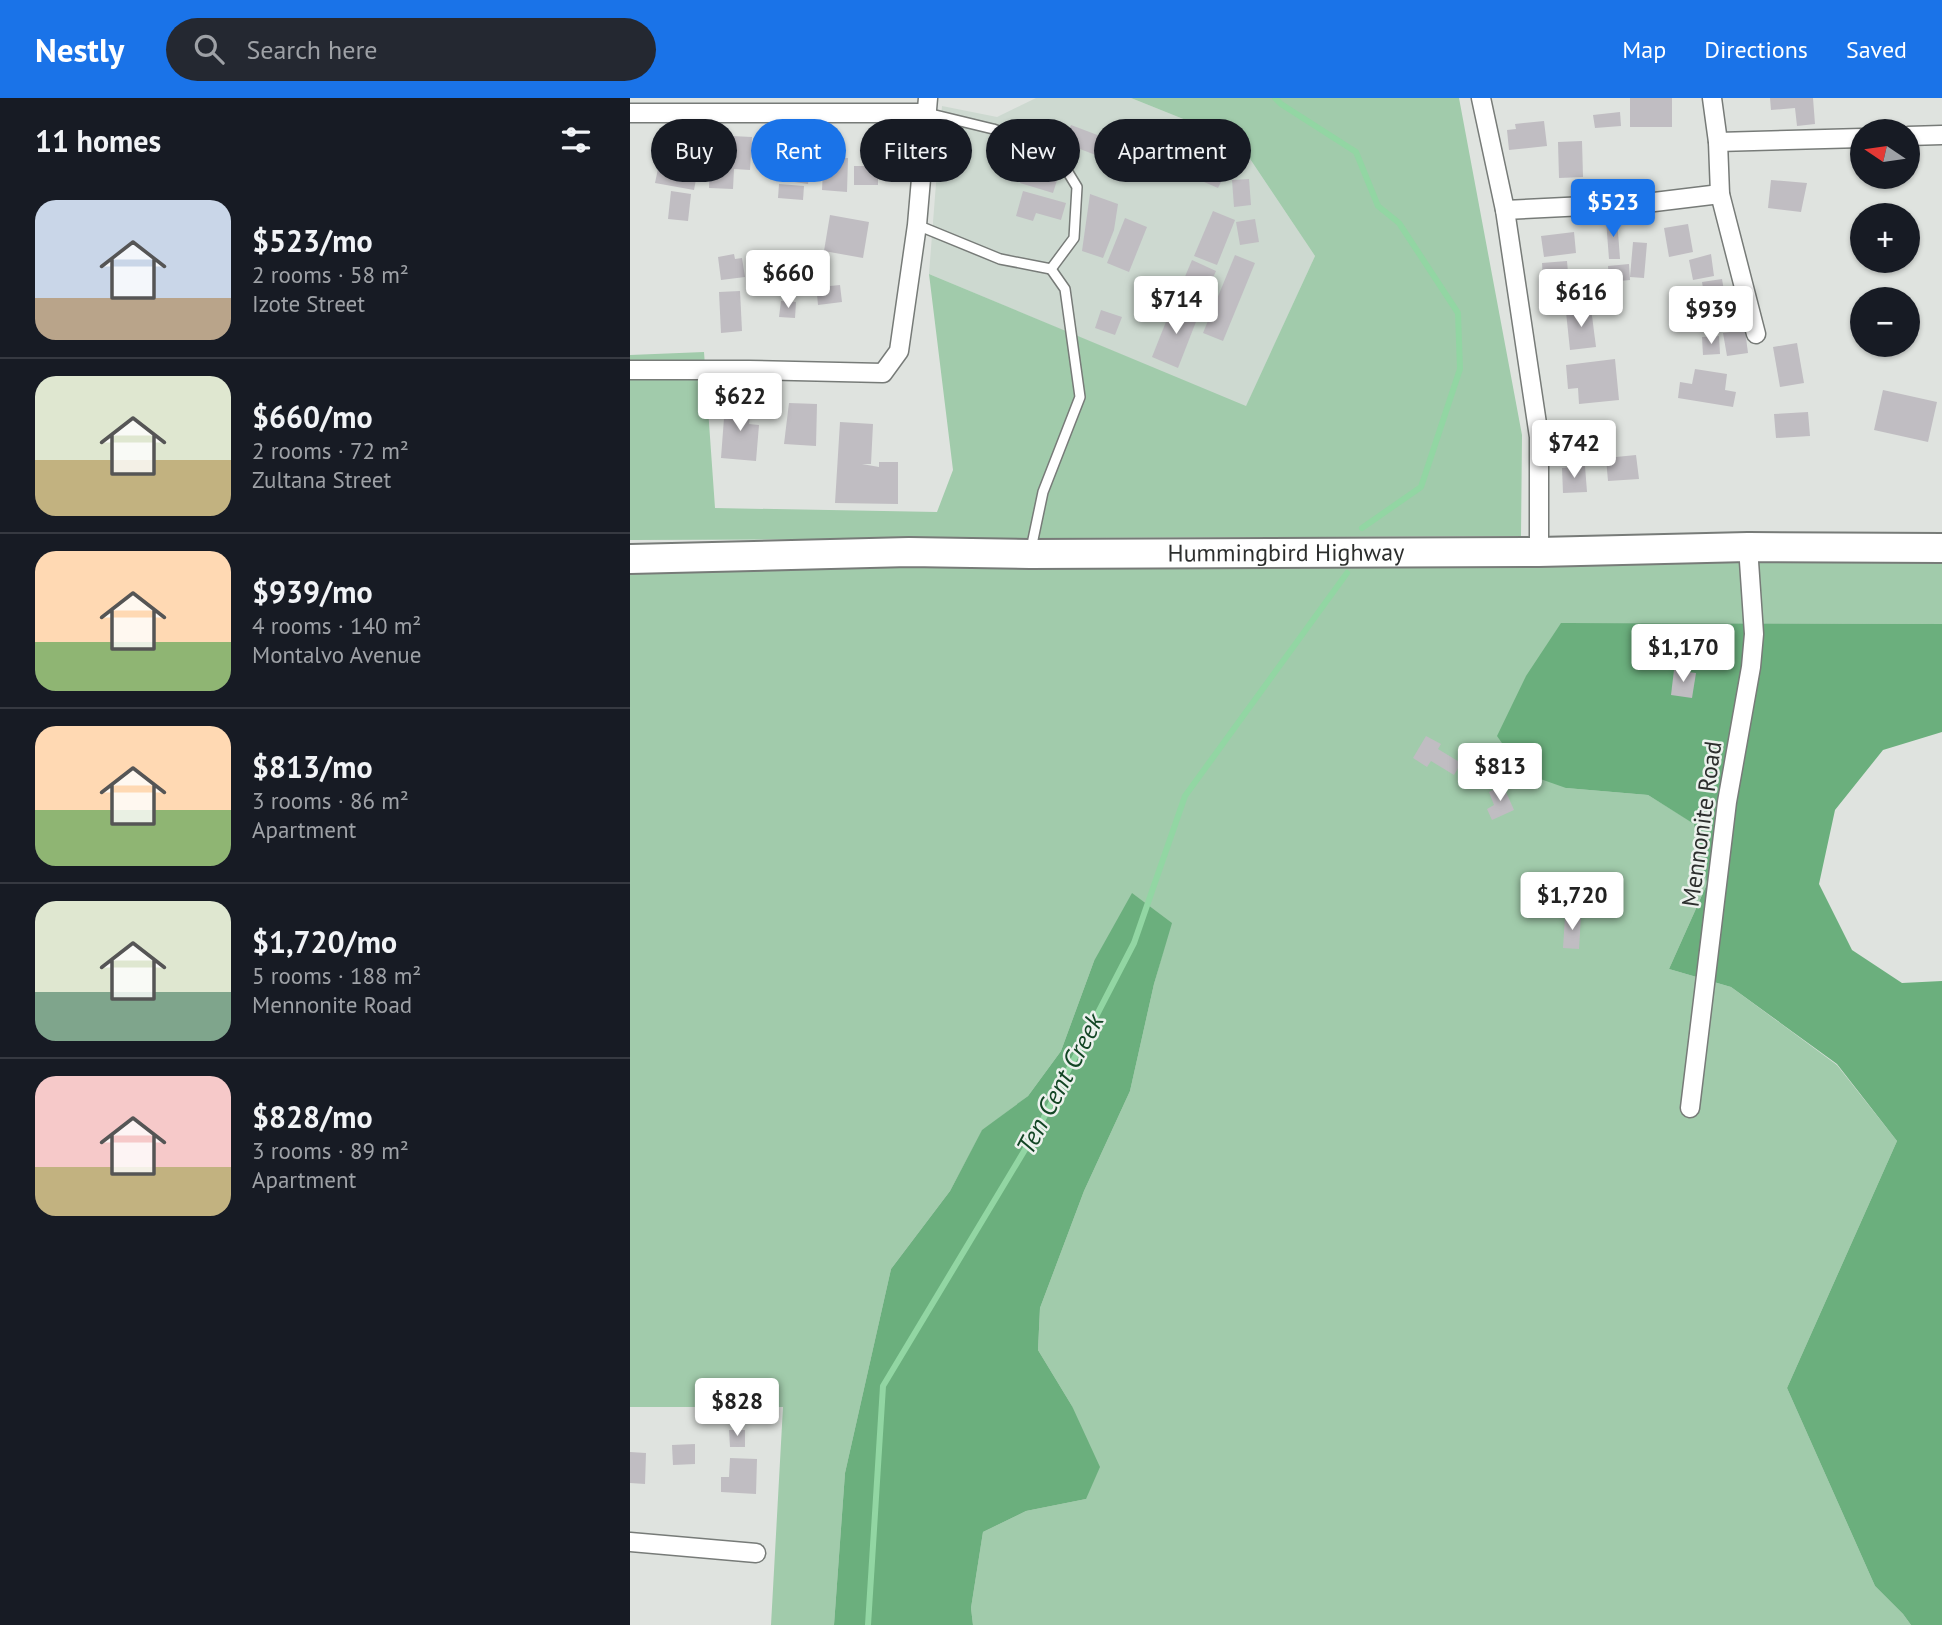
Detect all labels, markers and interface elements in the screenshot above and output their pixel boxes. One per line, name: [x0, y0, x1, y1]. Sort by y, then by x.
search box: [166, 18, 656, 81]
text: Nestly: [35, 28, 124, 71]
icon: search: [190, 30, 228, 68]
text: Search here: [246, 33, 378, 66]
text: Map: [1622, 34, 1666, 65]
text: Directions: [1704, 34, 1808, 65]
text: Saved: [1846, 34, 1907, 65]
chip: Buy: [651, 119, 737, 182]
chip: Rent: [751, 119, 846, 182]
chip: Filters: [860, 119, 972, 182]
chip: New: [986, 119, 1080, 182]
chip: Apartment: [1094, 119, 1251, 182]
north arrow: [1850, 119, 1920, 189]
map controls: [1850, 119, 1920, 357]
text: 11 homes: [35, 121, 161, 160]
icon: filters: [557, 121, 595, 159]
pin: $523: [1572, 180, 1654, 239]
text: $523: [1587, 187, 1639, 216]
button: +: [1850, 203, 1920, 273]
text: $523/mo: [252, 221, 373, 260]
icon: home: [91, 228, 175, 312]
pin: $660: [747, 250, 829, 310]
text: $660: [762, 258, 814, 287]
text: 2 rooms · 58 m²: [252, 260, 409, 289]
pin: $616: [1540, 270, 1622, 329]
pin: $714: [1135, 276, 1217, 336]
text: $616: [1555, 277, 1607, 306]
text: $714: [1150, 284, 1202, 313]
pin: $939: [1670, 286, 1752, 346]
button: −: [1850, 287, 1920, 357]
text: Izote Street: [252, 289, 365, 318]
text: $939: [1685, 294, 1737, 323]
pin: $622: [699, 374, 781, 433]
text: $622: [714, 381, 766, 410]
text: $660/mo: [252, 397, 373, 436]
icon: home: [91, 404, 175, 488]
pin: $742: [1533, 420, 1615, 480]
text: $742: [1548, 428, 1600, 457]
text: 2 rooms · 72 m²: [252, 436, 409, 465]
text: Zultana Street: [252, 465, 391, 494]
street label: Hummingbird Highway: [1167, 537, 1404, 568]
text: $939/mo: [252, 572, 373, 611]
icon: home: [91, 579, 175, 663]
text: 4 rooms · 140 m²: [252, 611, 421, 640]
pin: $1,170: [1626, 624, 1740, 684]
text: $1,170: [1647, 632, 1719, 661]
text: Montalvo Avenue: [252, 640, 421, 669]
street label: Mennonite Road: [1675, 739, 1728, 909]
pin: $813: [1459, 744, 1541, 803]
text: $813/mo: [252, 747, 373, 786]
text: $813: [1474, 751, 1526, 780]
icon: home: [91, 754, 175, 838]
text: 3 rooms · 86 m²: [252, 786, 409, 815]
text: Apartment: [252, 815, 356, 844]
pin: $1,720: [1515, 872, 1629, 932]
text: $1,720: [1536, 880, 1608, 909]
text: $1,720/mo: [252, 922, 397, 961]
icon: home: [91, 929, 175, 1013]
text: 5 rooms · 188 m²: [252, 961, 421, 990]
text: Mennonite Road: [252, 990, 412, 1019]
water label: Ten Cent Creek: [1009, 1006, 1111, 1160]
text: $828/mo: [252, 1097, 373, 1136]
icon: home: [91, 1104, 175, 1188]
text: 3 rooms · 89 m²: [252, 1136, 409, 1165]
text: Apartment: [252, 1165, 356, 1194]
pin: $828: [696, 1378, 778, 1438]
text: $828: [711, 1386, 763, 1415]

